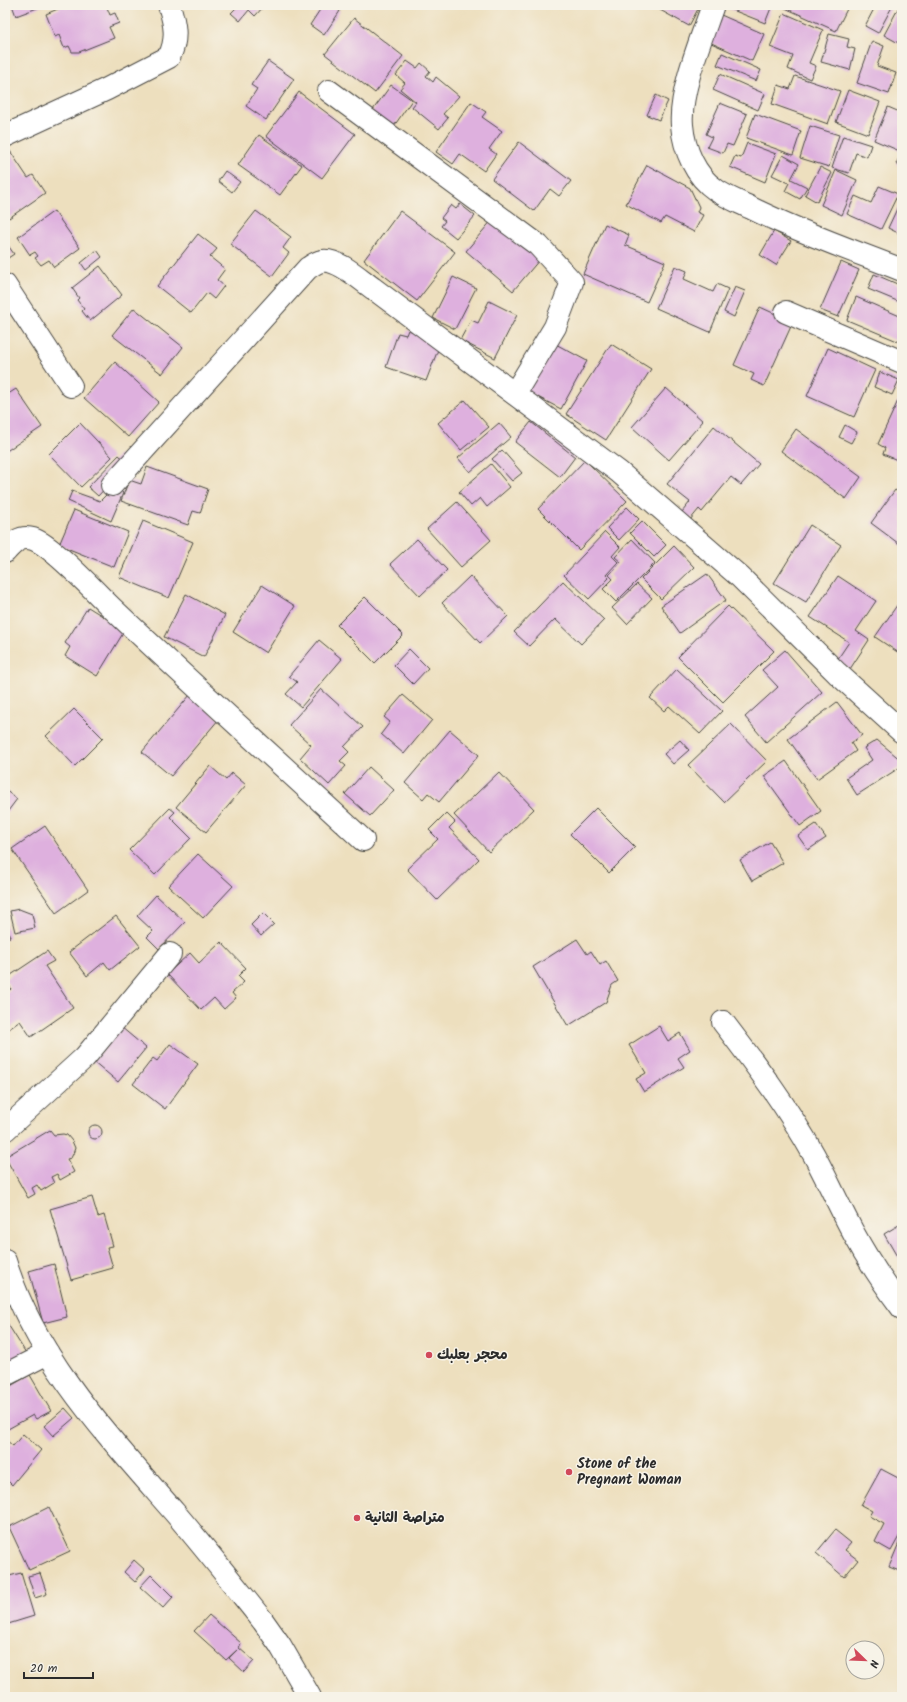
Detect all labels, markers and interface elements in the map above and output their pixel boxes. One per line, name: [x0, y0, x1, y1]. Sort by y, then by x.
place label: محجر بعلبك: [437, 1344, 508, 1366]
marker: محجر بعلبك: [424, 1350, 434, 1360]
place label: Stone of the Pregnant Woman: [577, 1453, 682, 1491]
marker: Stone of the Pregnant Woman: [564, 1467, 574, 1477]
place label: متراصة الثانية: [365, 1507, 445, 1529]
marker: متراصة الثانية: [352, 1513, 362, 1523]
north arrow: [845, 1640, 885, 1680]
scale bar: [24, 1654, 93, 1680]
text: N: [864, 1657, 883, 1670]
text: 20 m: [30, 1659, 58, 1678]

